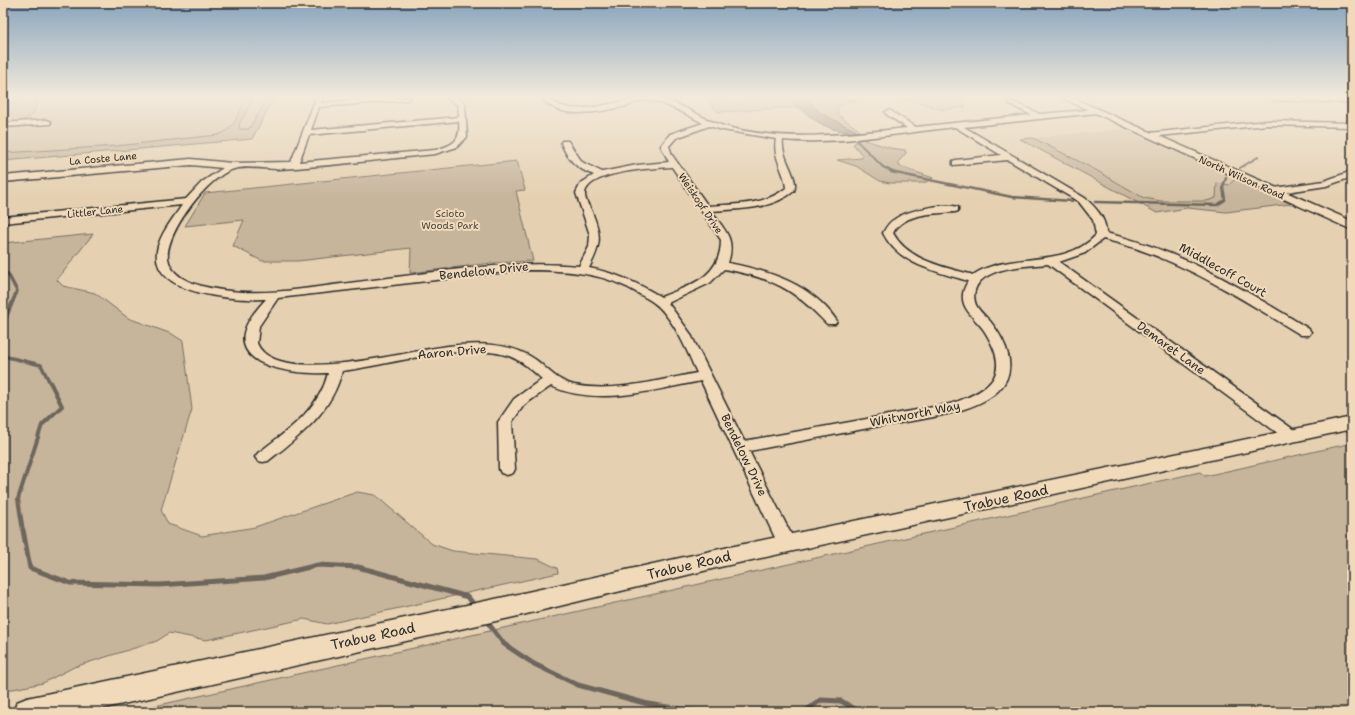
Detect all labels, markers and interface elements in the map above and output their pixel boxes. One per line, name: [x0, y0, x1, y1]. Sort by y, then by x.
street label: La Coste Lane: [69, 149, 138, 168]
street label: North Wilson Road: [1197, 153, 1287, 202]
street label: Weiskopf Drive: [675, 170, 726, 236]
street label: Littler Lane: [66, 202, 124, 221]
park label: Scioto Woods Park: [421, 207, 479, 232]
street label: Middlecoff Court: [1176, 239, 1270, 301]
street label: Bendelow Drive: [439, 258, 530, 284]
street label: Demaret Lane: [1134, 318, 1209, 378]
street label: Aaron Drive: [417, 341, 487, 363]
street label: Whitworth Way: [868, 397, 962, 431]
street label: Bendelow Drive: [717, 411, 771, 499]
street label: Trabue Road: [962, 480, 1050, 516]
street label: Trabue Road: [645, 547, 733, 583]
street label: Trabue Road: [329, 618, 417, 654]

